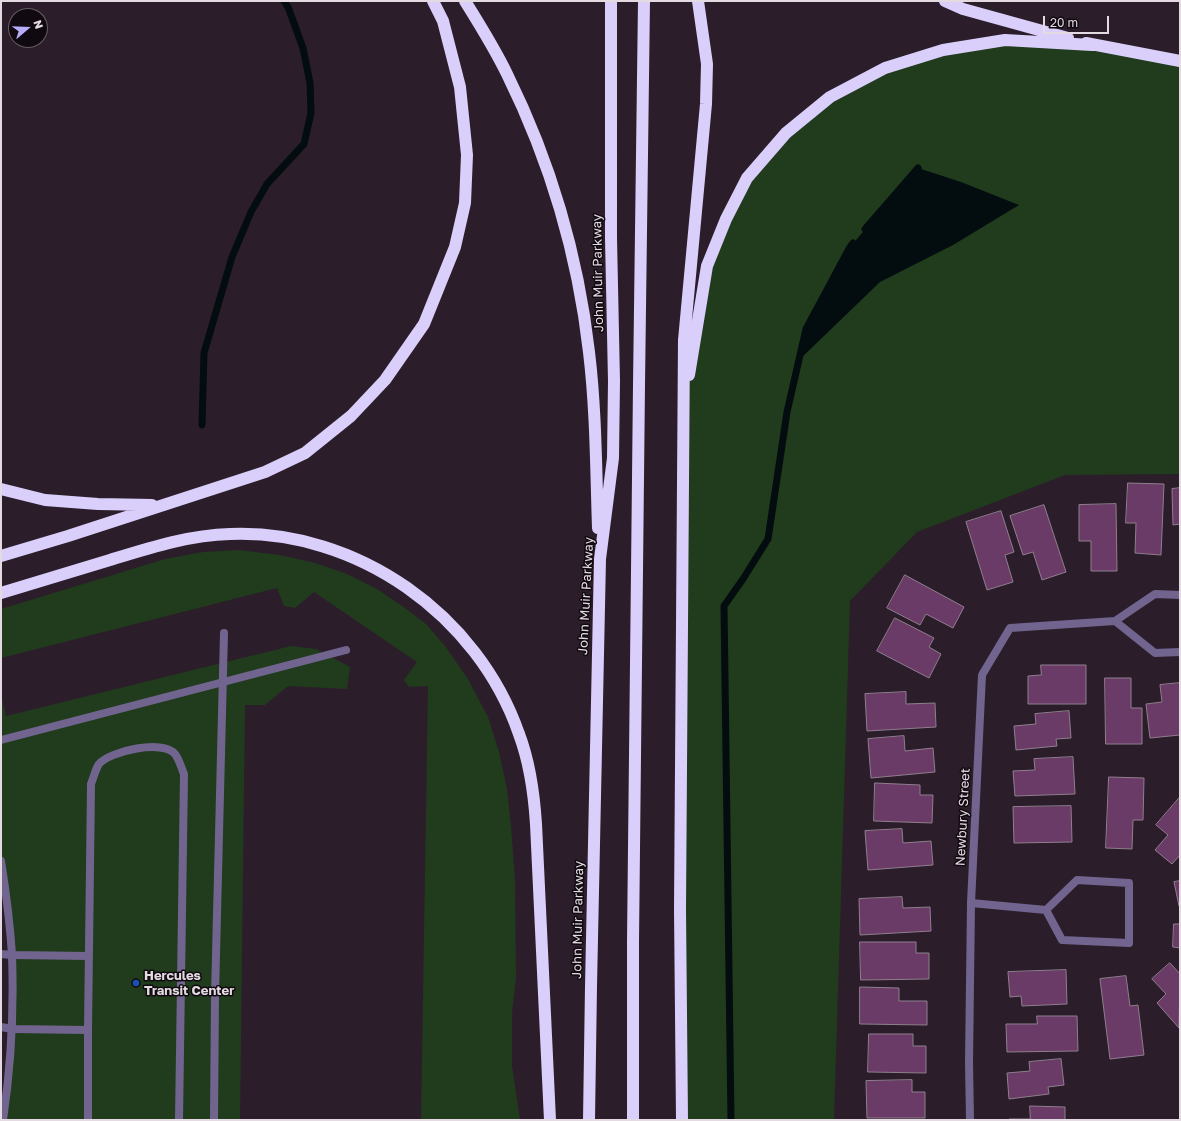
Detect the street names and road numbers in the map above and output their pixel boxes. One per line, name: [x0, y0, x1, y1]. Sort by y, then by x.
street label: John Muir Parkway: [589, 214, 607, 332]
street label: John Muir Parkway: [575, 537, 597, 655]
street label: Newbury Street: [953, 768, 973, 866]
street label: John Muir Parkway: [569, 861, 587, 979]

